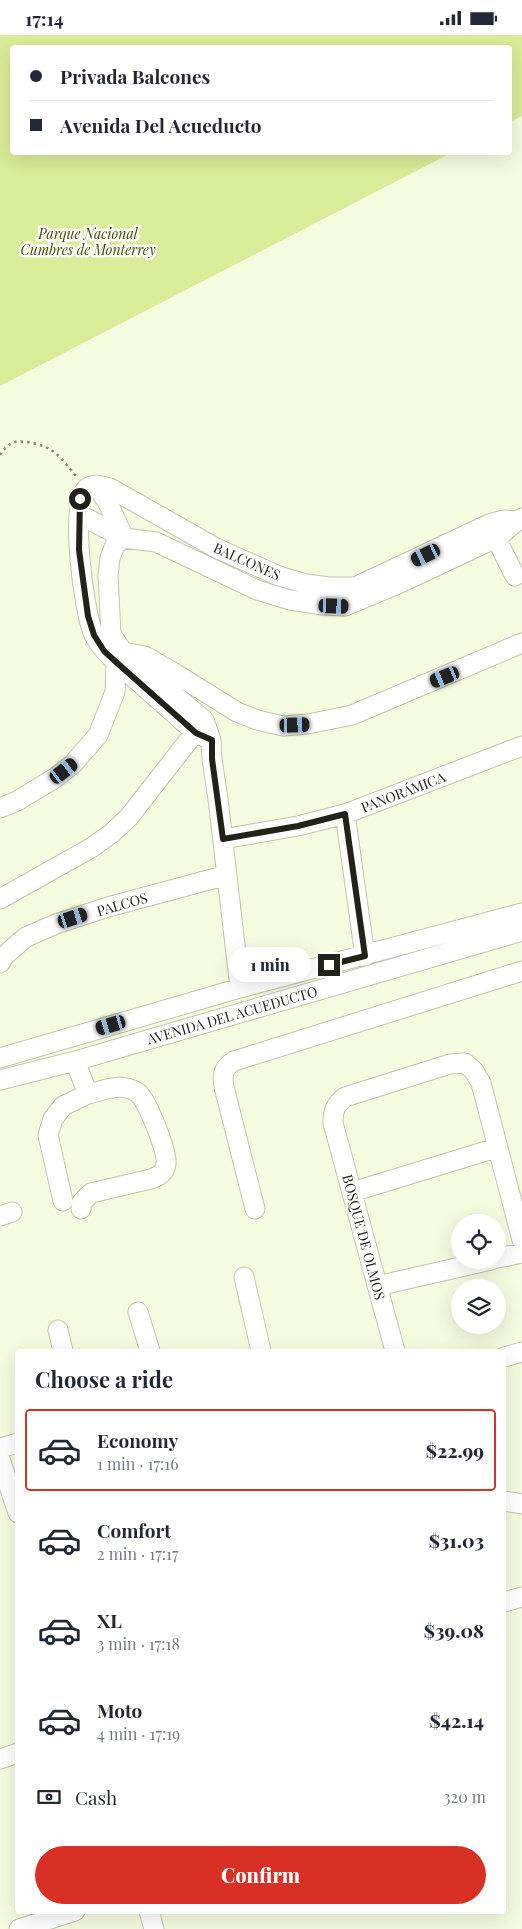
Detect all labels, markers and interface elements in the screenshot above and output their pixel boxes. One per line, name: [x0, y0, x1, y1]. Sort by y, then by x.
text: 17:14: [25, 5, 64, 31]
text: Privada Balcones: [60, 63, 210, 89]
text: Avenida Del Acueducto: [60, 112, 261, 138]
park label: Parque Nacional Cumbres de Monterrey: [20, 224, 156, 259]
route start: [69, 488, 91, 510]
street label: BALCONES: [211, 538, 283, 584]
car: [409, 542, 442, 568]
car: [318, 598, 349, 614]
car: [428, 664, 461, 690]
car: [279, 717, 310, 733]
car: [47, 756, 80, 786]
street label: PANORÁMICA: [358, 767, 448, 817]
street label: PALCOS: [94, 888, 150, 920]
car: [56, 906, 89, 930]
callout: 1 min: [229, 947, 312, 983]
text: 1 min: [250, 954, 290, 975]
route end: [318, 954, 340, 976]
street label: AVENIDA DEL ACUEDUCTO: [144, 982, 319, 1049]
car: [94, 1014, 127, 1036]
street label: BOSQUE DE OLMOS: [338, 1172, 390, 1302]
map controls: [451, 1214, 506, 1334]
button: locate: [451, 1214, 506, 1269]
button: layers: [451, 1279, 506, 1334]
text: Choose a ride: [35, 1364, 173, 1394]
text: Economy: [97, 1427, 178, 1453]
icon: car: [37, 1428, 82, 1473]
text: $22.99: [426, 1437, 484, 1463]
text: 1 min · 17:16: [97, 1453, 178, 1474]
text: Comfort: [97, 1517, 171, 1543]
icon: car: [37, 1518, 82, 1563]
text: $31.03: [429, 1527, 484, 1553]
text: 2 min · 17:17: [97, 1543, 178, 1564]
text: XL: [97, 1607, 122, 1633]
icon: car: [37, 1608, 82, 1653]
text: $39.08: [424, 1617, 484, 1643]
text: 3 min · 17:18: [97, 1633, 180, 1654]
text: Moto: [97, 1697, 142, 1723]
icon: car: [37, 1698, 82, 1743]
text: $42.14: [429, 1707, 484, 1733]
text: 4 min · 17:19: [97, 1723, 180, 1744]
icon: cash: [35, 1783, 63, 1811]
text: Cash: [75, 1784, 117, 1810]
text: 320 m: [443, 1786, 486, 1807]
button: Confirm: [35, 1846, 486, 1904]

